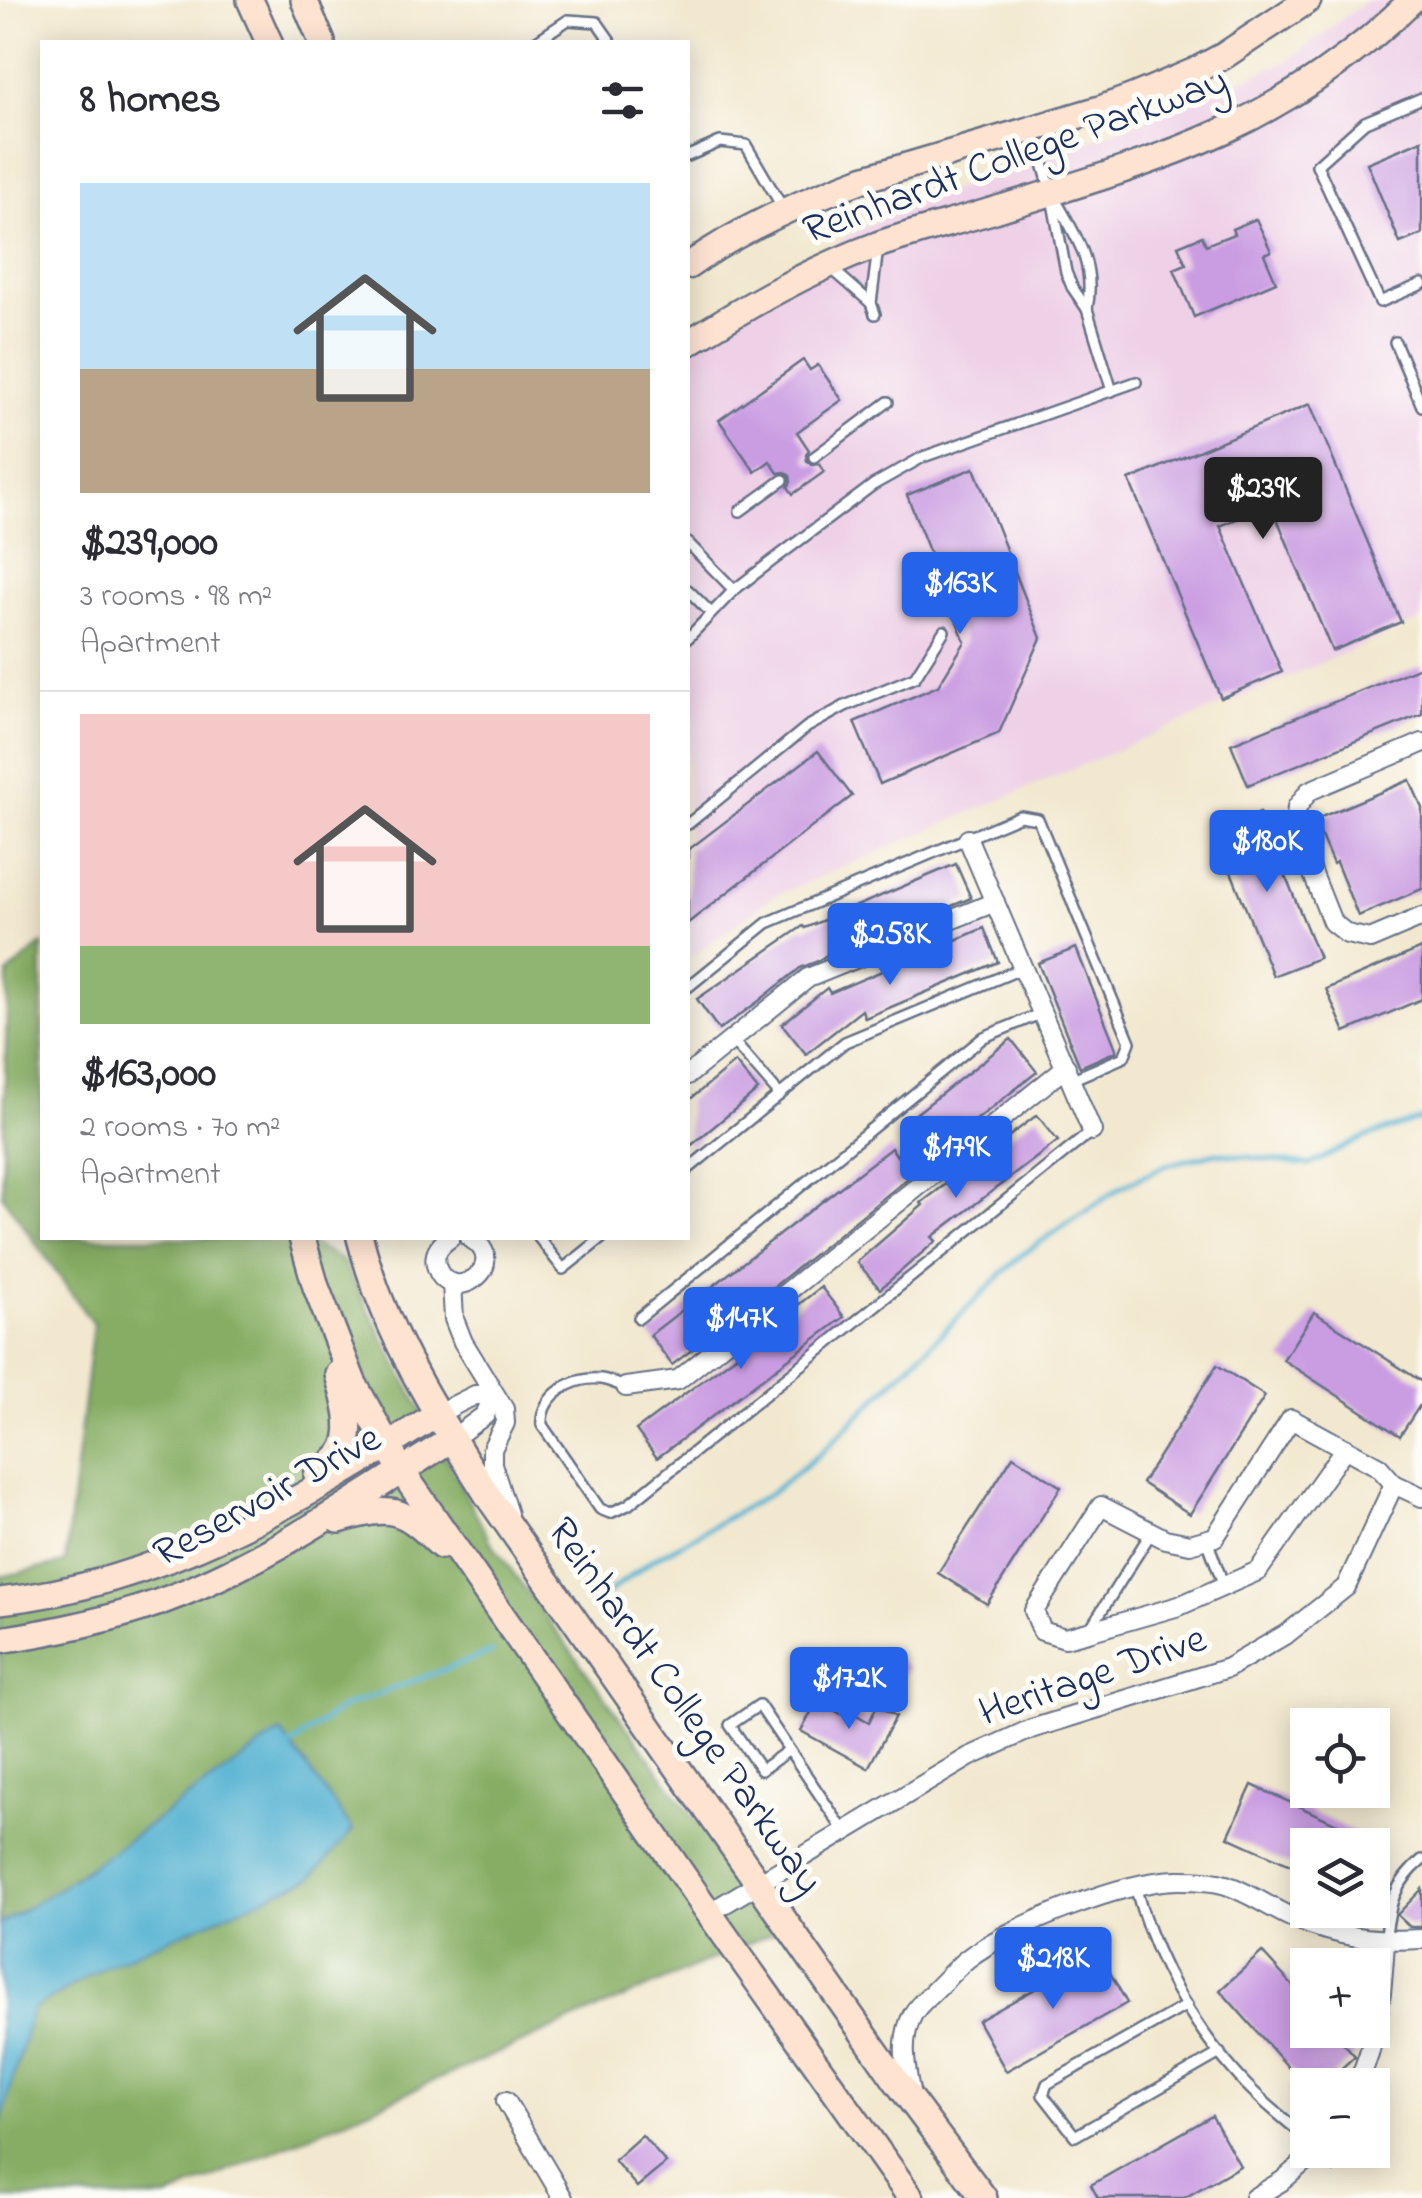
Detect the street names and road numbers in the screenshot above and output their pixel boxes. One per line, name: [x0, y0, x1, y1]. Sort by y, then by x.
street label: Reinhardt College Parkway: [795, 52, 1237, 262]
street label: Reservoir Drive: [143, 1409, 393, 1585]
street label: Reinhardt College Parkway: [530, 1506, 838, 1908]
street label: Heritage Drive: [971, 1610, 1215, 1744]

